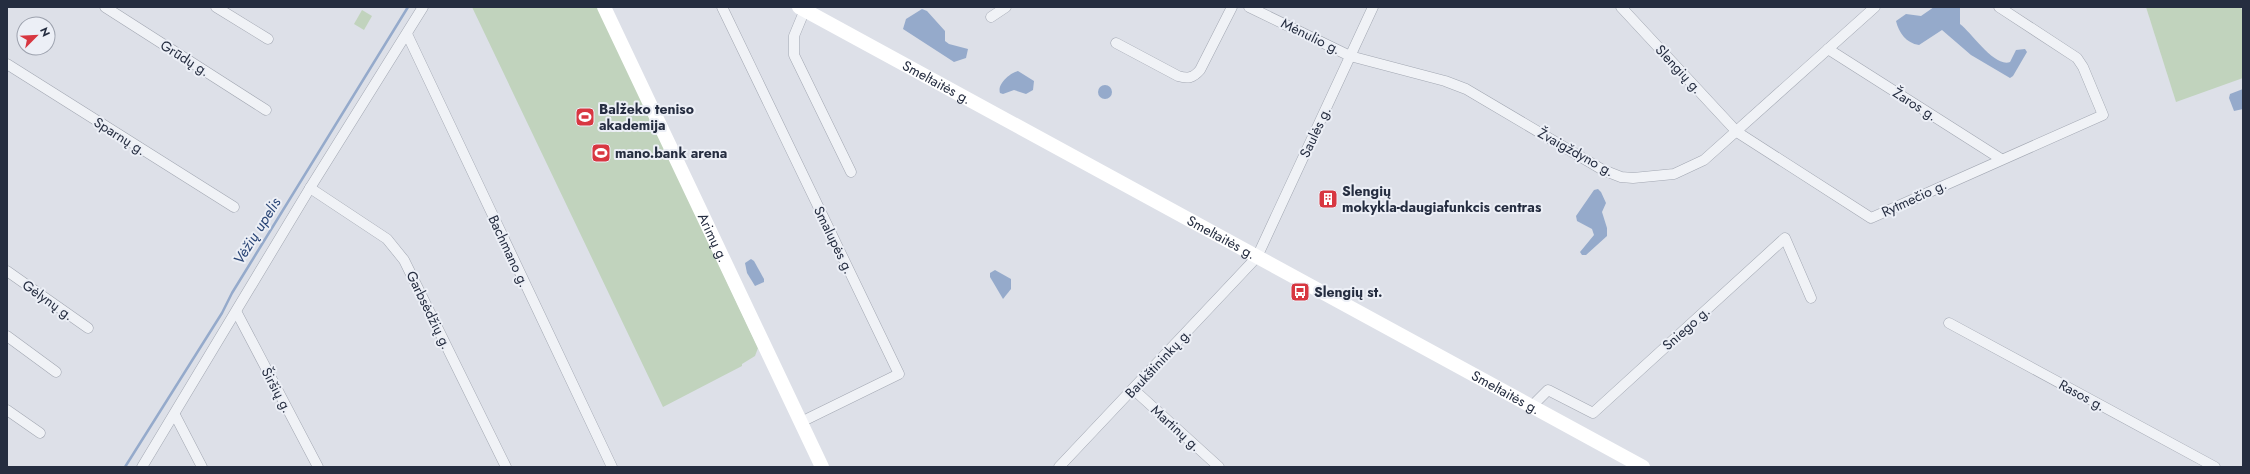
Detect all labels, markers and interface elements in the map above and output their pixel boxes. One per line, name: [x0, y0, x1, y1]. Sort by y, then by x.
street label: Mėnulio g.: [1278, 13, 1344, 59]
north arrow: [16, 16, 56, 56]
text: N: [36, 25, 54, 39]
street label: Grūdų g.: [156, 35, 214, 81]
street label: Slengių g.: [1651, 40, 1707, 98]
street label: Smeltaitės g.: [899, 55, 975, 109]
street label: Žaros g.: [1889, 83, 1941, 125]
place label: Balžeko teniso akademija: [599, 99, 694, 135]
street label: Saulės g.: [1294, 103, 1336, 161]
sports icon: Balžeko teniso akademija: [574, 106, 596, 128]
street label: Sparnų g.: [90, 112, 150, 160]
street label: Žvaigždyno g.: [1534, 123, 1618, 181]
sports icon: mano.bank arena: [590, 142, 612, 164]
place label: mano.bank arena: [615, 143, 727, 163]
street label: Rytmečio g.: [1878, 174, 1950, 222]
place label: Slengių mokykla-daugiafunkcis centras: [1342, 181, 1542, 217]
building icon: Slengių mokykla-daugiafunkcis centras: [1317, 188, 1339, 210]
water label: Vėžių upelis: [228, 193, 286, 269]
street label: Smalupės g.: [809, 203, 859, 277]
street label: Arimų g.: [693, 209, 733, 265]
street label: Smeltaitės g.: [1183, 210, 1259, 264]
street label: Bachmano g.: [484, 212, 534, 290]
street label: Garbsėdžių g.: [401, 267, 457, 353]
street label: Gėlynų g.: [18, 275, 78, 325]
bus stop icon: Slengių st.: [1289, 281, 1311, 303]
place label: Slengių st.: [1314, 282, 1383, 302]
street label: Sniego g.: [1658, 301, 1714, 355]
street label: Baukštininkų g.: [1120, 324, 1196, 402]
street label: Širšių g.: [257, 364, 297, 416]
street label: Smeltaitės g.: [1468, 365, 1544, 419]
street label: Rasos g.: [2055, 374, 2109, 416]
street label: Martinų g.: [1147, 400, 1205, 456]

